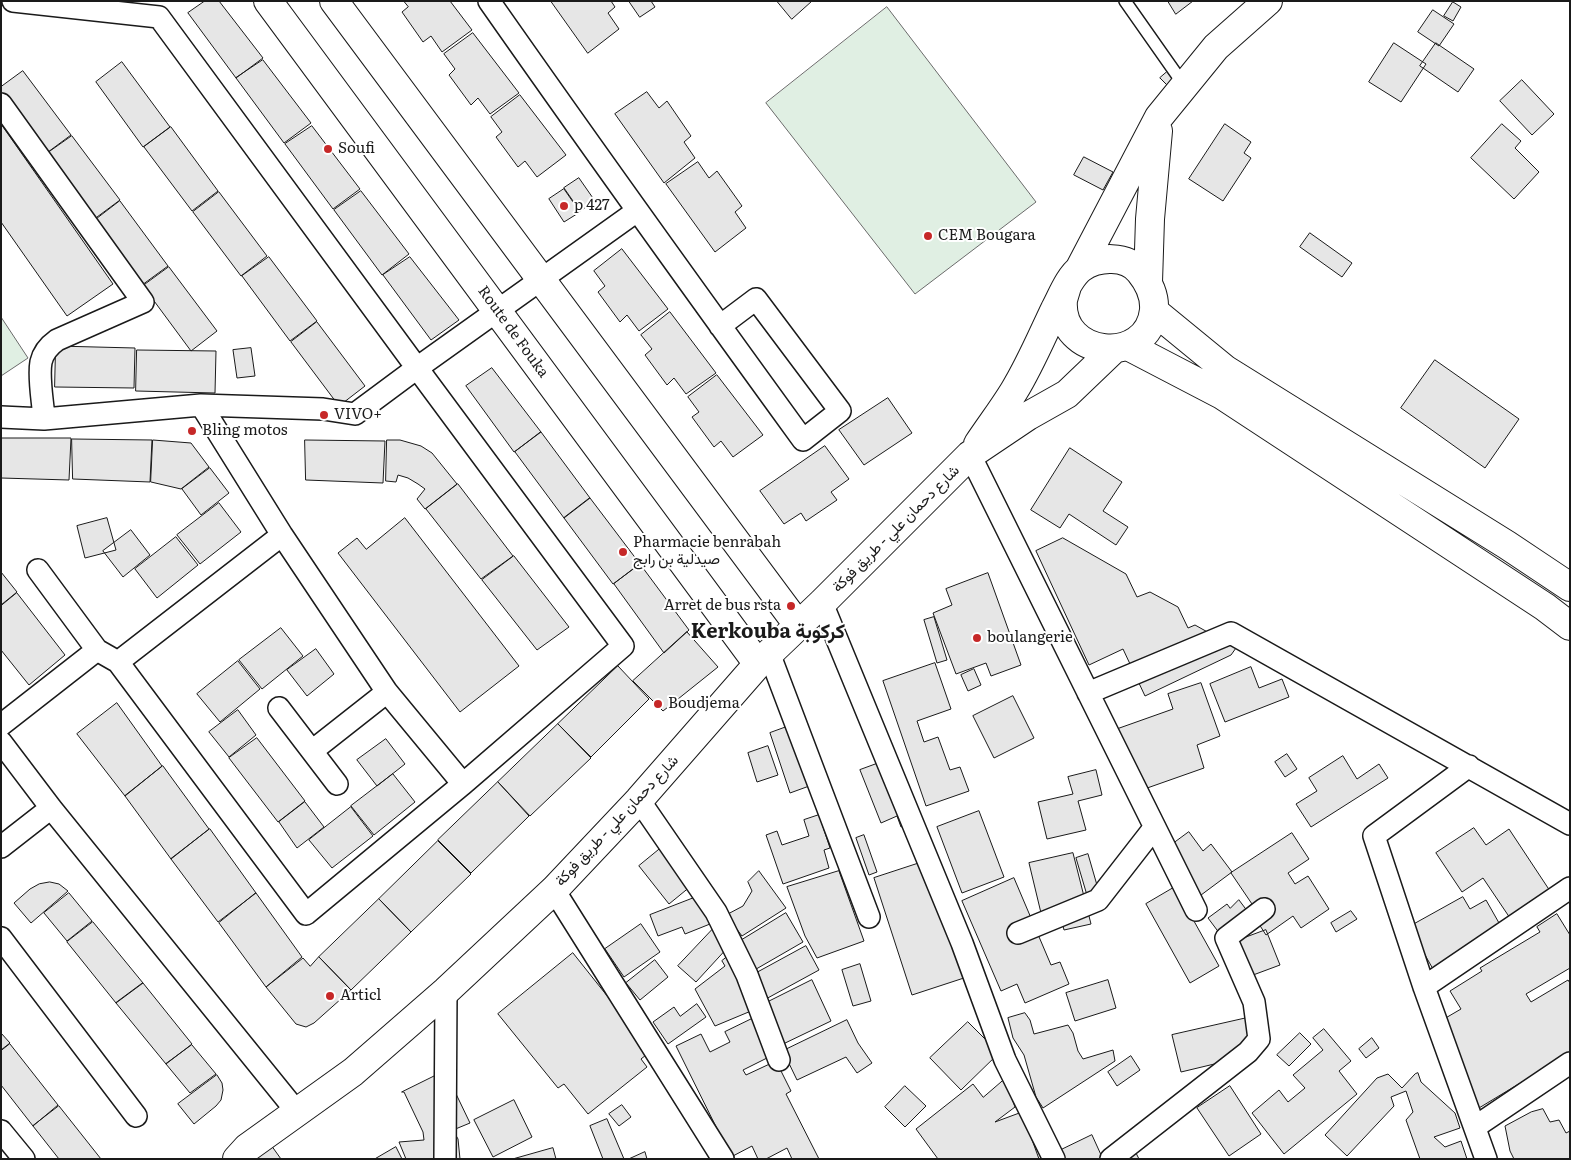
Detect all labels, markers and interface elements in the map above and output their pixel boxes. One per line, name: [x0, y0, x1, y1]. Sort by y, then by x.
place label: Soufi: [338, 140, 375, 158]
marker: Soufi: [322, 143, 334, 155]
place label: p 427: [574, 197, 610, 215]
marker: p 427: [558, 200, 570, 212]
place label: CEM Bougara: [938, 227, 1036, 245]
marker: CEM Bougara: [922, 230, 934, 242]
street label: Route de Fouka: [474, 283, 552, 381]
place label: VIVO+: [334, 406, 382, 424]
marker: VIVO+: [318, 409, 330, 421]
place label: Bling motos: [202, 422, 288, 440]
marker: Bling motos: [186, 425, 198, 437]
street label: شارع دحمان علي - طريق فوكة: [829, 462, 963, 596]
place label: Pharmacie benrabah صيدلية بن رابح: [633, 534, 781, 569]
marker: Pharmacie benrabah صيدلية بن رابح: [617, 546, 629, 558]
place label: Arret de bus rsta: [664, 597, 781, 615]
marker: Arret de bus rsta: [785, 600, 797, 612]
district label: Kerkouba كركوبة: [691, 620, 845, 644]
place label: boulangerie: [987, 629, 1073, 647]
marker: boulangerie: [971, 632, 983, 644]
place label: Boudjema: [668, 695, 740, 713]
marker: Boudjema: [652, 698, 664, 710]
street label: شارع دحمان علي - طريق فوكة: [552, 752, 682, 890]
place label: Articl: [340, 987, 381, 1005]
marker: Articl: [324, 990, 336, 1002]

